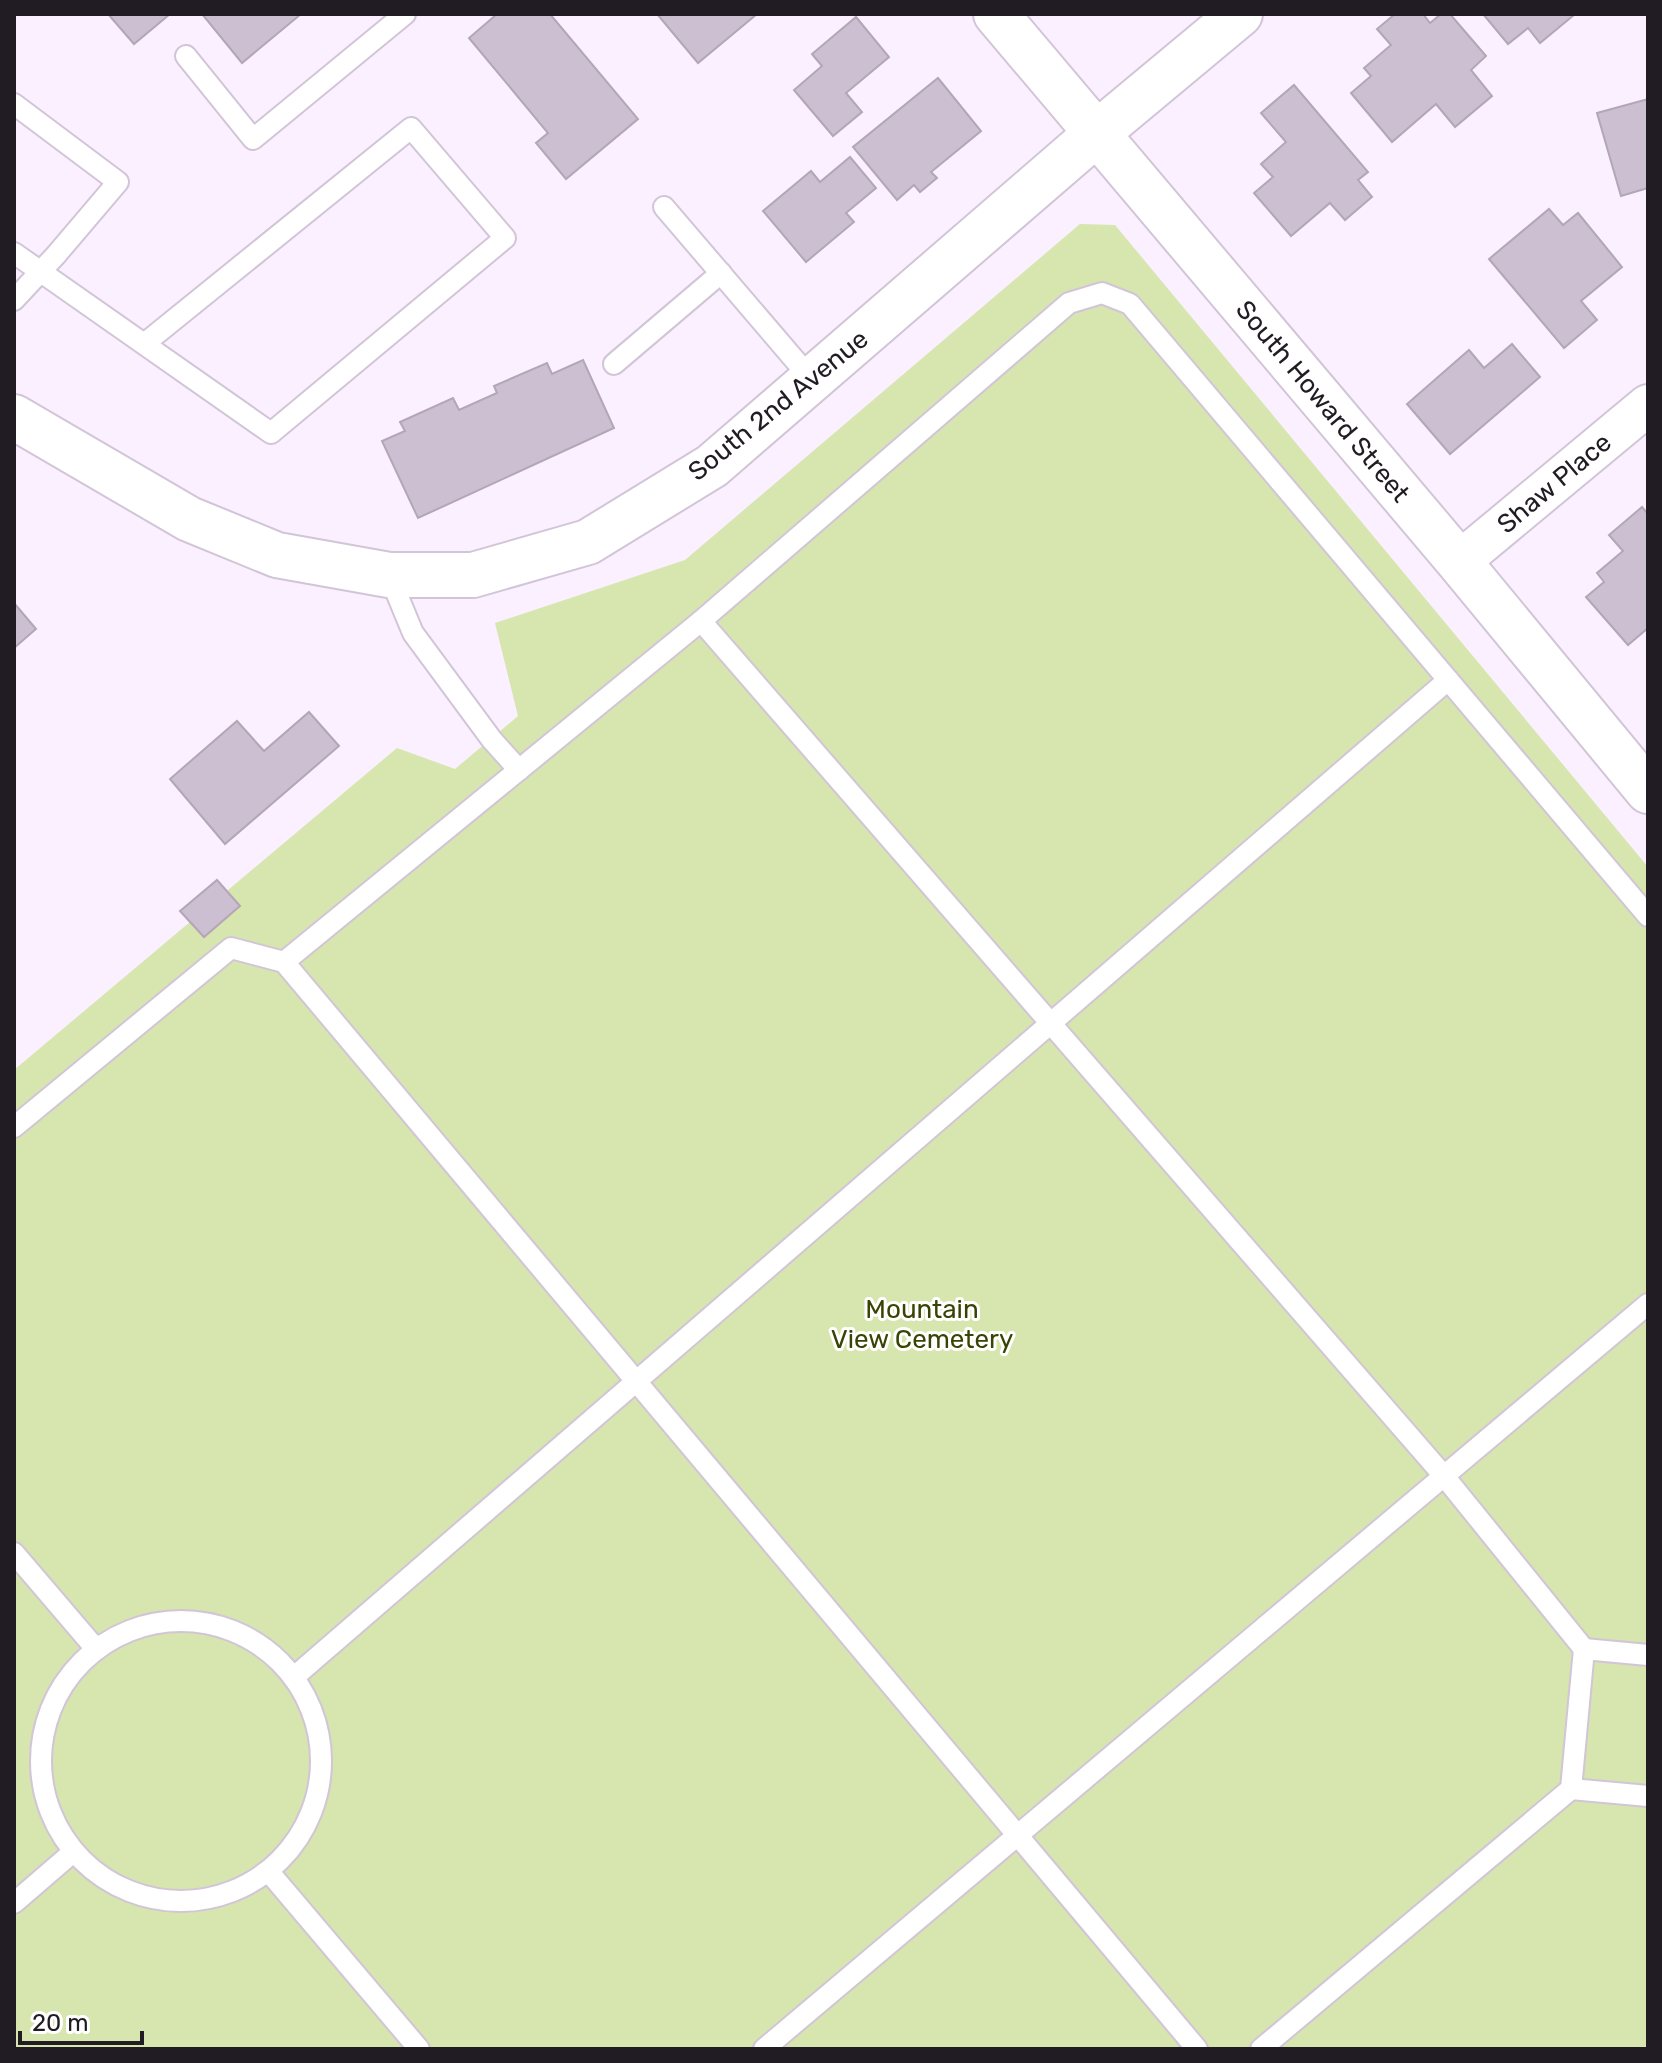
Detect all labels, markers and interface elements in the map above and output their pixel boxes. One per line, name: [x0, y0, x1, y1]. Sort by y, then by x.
street label: South Howard Street: [1229, 294, 1416, 508]
street label: South 2nd Avenue: [682, 323, 874, 487]
street label: Shaw Place: [1491, 427, 1618, 540]
park label: Mountain View Cemetery: [831, 1294, 1013, 1355]
scale bar: [20, 1995, 142, 2045]
text: 20 m: [32, 2009, 89, 2037]

